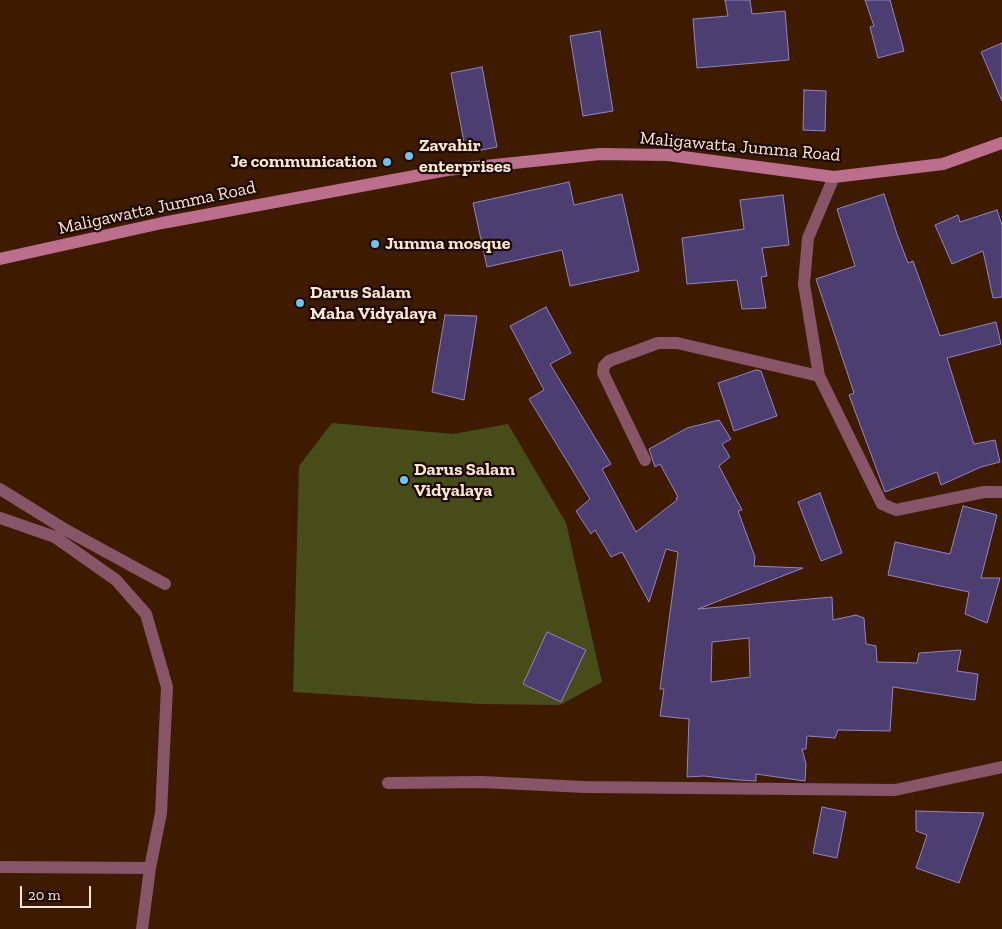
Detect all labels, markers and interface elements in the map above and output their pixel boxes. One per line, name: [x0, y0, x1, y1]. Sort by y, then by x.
street label: Maligawatta Jumma Road: [639, 127, 841, 167]
place label: Zavahir enterprises: [419, 135, 511, 178]
marker: Zavahir enterprises: [403, 150, 415, 162]
place label: Je communication: [230, 151, 377, 173]
marker: Je communication: [381, 156, 393, 168]
street label: Maligawatta Jumma Road: [56, 176, 258, 240]
place label: Jumma mosque: [385, 233, 510, 255]
marker: Jumma mosque: [369, 238, 381, 250]
place label: Darus Salam Maha Vidyalaya: [310, 282, 437, 324]
marker: Darus Salam Maha Vidyalaya: [294, 297, 306, 309]
place label: Darus Salam Vidyalaya: [414, 459, 515, 502]
marker: Darus Salam Vidyalaya: [398, 474, 410, 486]
scale bar: [22, 876, 94, 908]
text: 20 m: [28, 886, 61, 904]

